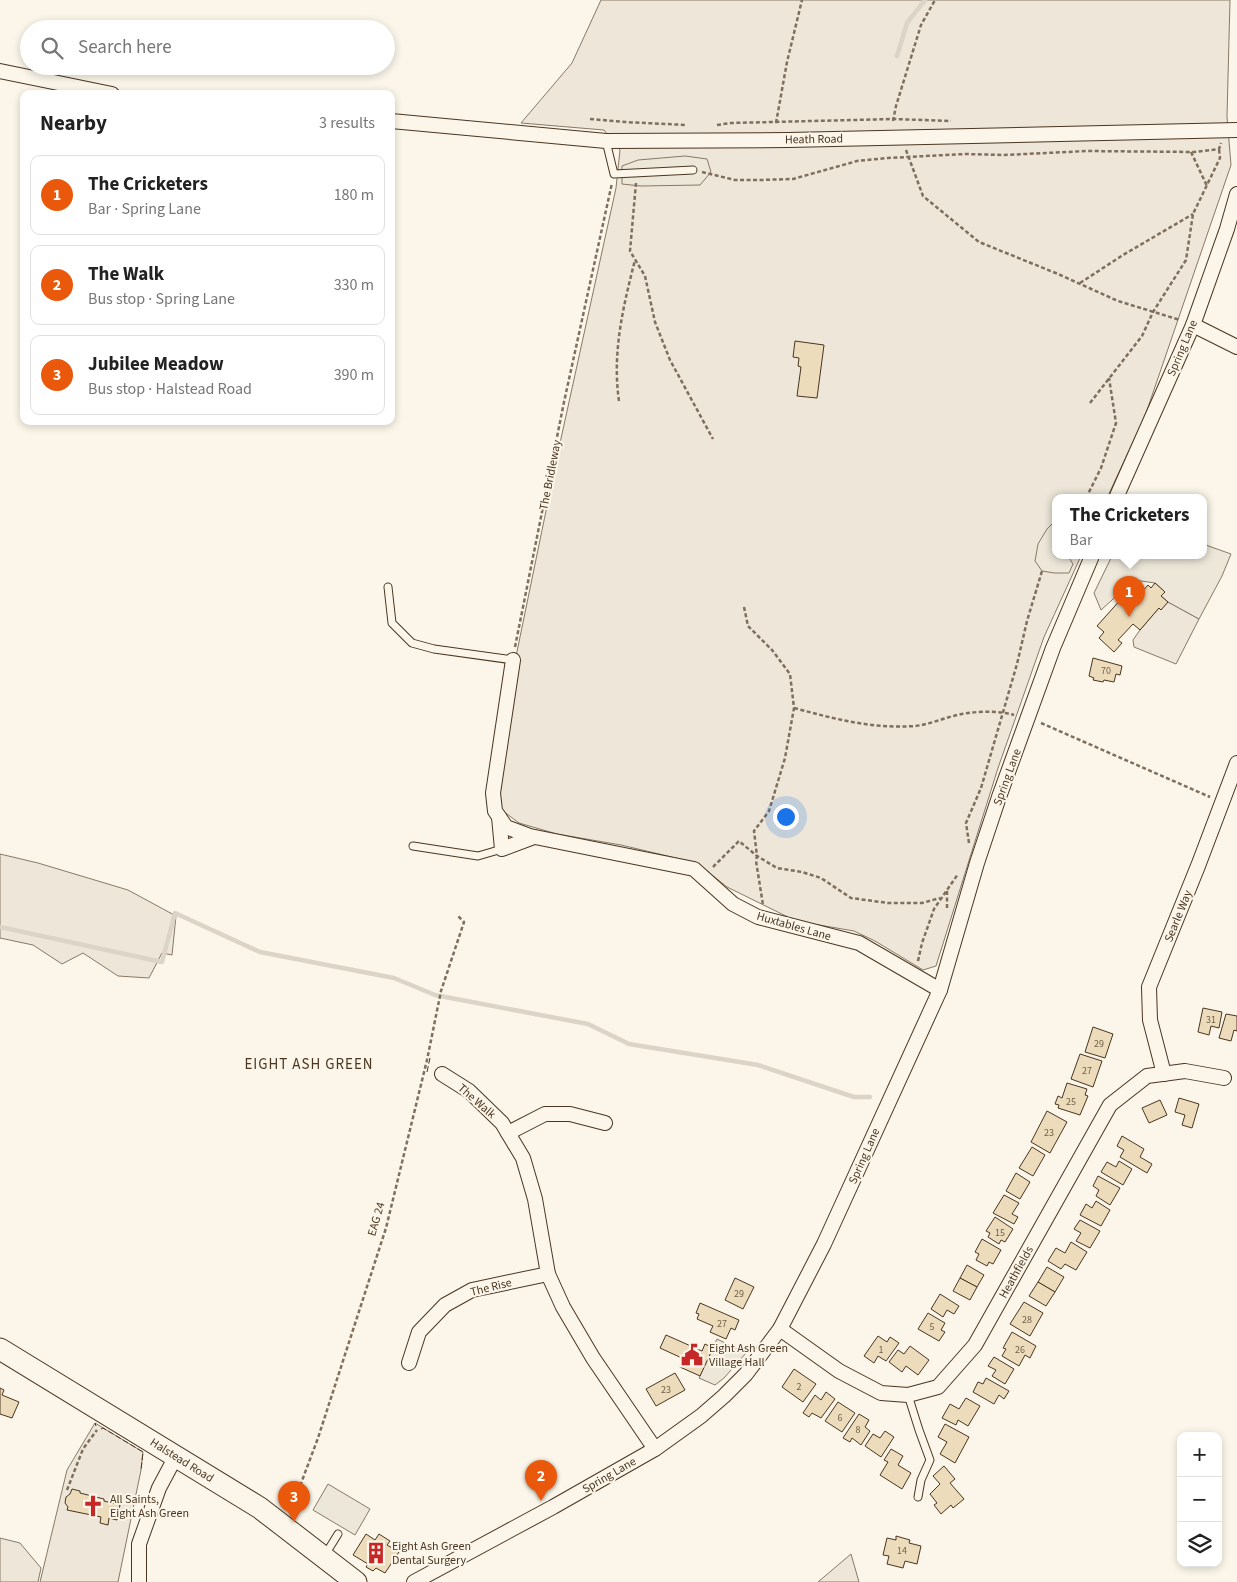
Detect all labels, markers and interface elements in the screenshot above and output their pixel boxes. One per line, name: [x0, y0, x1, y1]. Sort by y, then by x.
search box: [20, 20, 395, 75]
icon: search: [38, 34, 66, 62]
text: Search here: [78, 34, 172, 61]
text: Nearby: [40, 108, 107, 138]
text: 3 results: [319, 112, 375, 134]
street label: Heath Road: [785, 130, 843, 149]
text: The Cricketers: [88, 171, 208, 198]
text: 1: [53, 184, 61, 206]
text: 180 m: [334, 184, 374, 206]
text: Bar · Spring Lane: [88, 198, 201, 220]
text: The Walk: [88, 261, 164, 288]
text: 2: [53, 274, 61, 296]
text: 330 m: [334, 274, 374, 296]
text: Bus stop · Spring Lane: [88, 288, 235, 310]
street label: Spring Lane: [1163, 317, 1202, 379]
text: Jubilee Meadow: [88, 351, 224, 378]
text: 3: [53, 364, 61, 386]
text: 390 m: [334, 364, 374, 386]
text: Bus stop · Halstead Road: [88, 378, 252, 400]
street label: The Bridleway: [535, 438, 566, 512]
popup: [1052, 494, 1207, 559]
text: The Cricketers: [1070, 502, 1189, 529]
text: Bar: [1070, 529, 1093, 551]
pin: 1: [1113, 576, 1145, 617]
house number: 70: [1101, 664, 1111, 678]
street label: Spring Lane: [989, 746, 1026, 808]
your location: [773, 804, 799, 830]
street label: Searle Way: [1160, 887, 1197, 945]
street label: Huxtables Lane: [755, 908, 833, 945]
house number: 31: [1206, 1013, 1216, 1027]
house number: 29: [1094, 1037, 1104, 1051]
district label: EIGHT ASH GREEN: [244, 1054, 374, 1075]
house number: 27: [1082, 1064, 1092, 1078]
street label: The Walk: [454, 1080, 499, 1123]
house number: 25: [1066, 1095, 1076, 1109]
street label: Spring Lane: [845, 1125, 884, 1187]
house number: 23: [1044, 1126, 1054, 1140]
street label: EAG 24: [364, 1200, 389, 1238]
house number: 15: [995, 1226, 1005, 1240]
street label: Heathfields: [995, 1243, 1038, 1301]
street label: The Rise: [469, 1274, 514, 1301]
house number: 29: [734, 1287, 744, 1301]
house number: 28: [1022, 1313, 1032, 1327]
house number: 27: [717, 1317, 727, 1331]
house number: 5: [930, 1320, 935, 1334]
place label: Eight Ash Green Village Hall: [709, 1340, 788, 1371]
public building icon: Eight Ash Green Village Hall: [679, 1342, 705, 1368]
house number: 1: [879, 1343, 884, 1357]
house number: 26: [1015, 1343, 1025, 1357]
house number: 2: [797, 1380, 802, 1394]
house number: 23: [661, 1383, 671, 1397]
house number: 6: [838, 1411, 843, 1425]
house number: 8: [856, 1423, 861, 1437]
map controls: [1177, 1432, 1222, 1567]
button: +: [1177, 1432, 1222, 1477]
street label: Halstead Road: [147, 1434, 217, 1487]
street label: Spring Lane: [579, 1453, 639, 1498]
pin: 2: [525, 1460, 557, 1501]
button: −: [1177, 1477, 1222, 1522]
pin: 3: [278, 1481, 310, 1522]
place label: All Saints, Eight Ash Green: [110, 1491, 189, 1522]
church icon: All Saints, Eight Ash Green: [80, 1493, 106, 1519]
button: layers: [1177, 1522, 1222, 1567]
place label: Eight Ash Green Dental Surgery: [392, 1538, 471, 1569]
building icon: Eight Ash Green Dental Surgery: [363, 1540, 389, 1566]
house number: 14: [897, 1544, 907, 1558]

